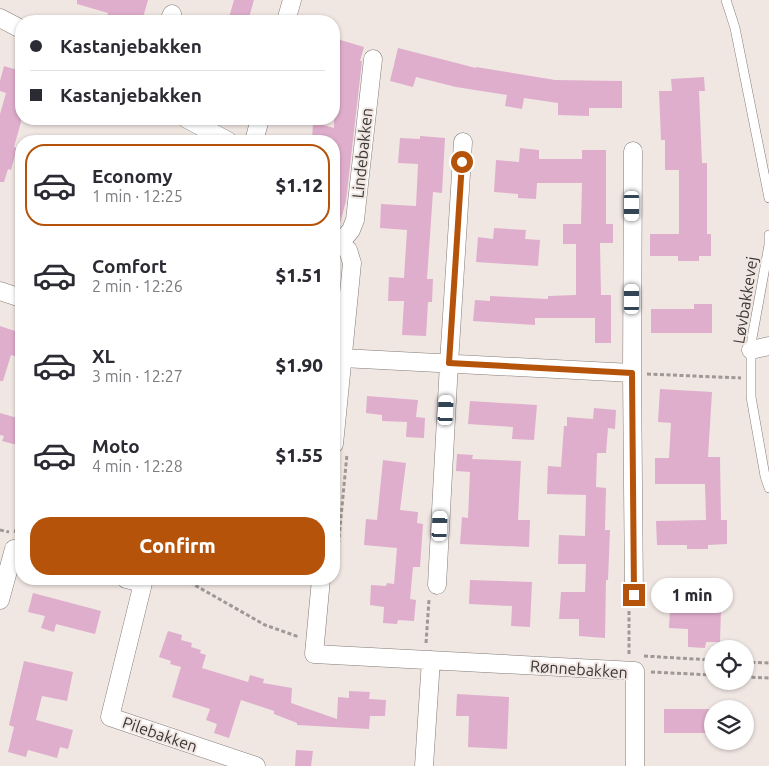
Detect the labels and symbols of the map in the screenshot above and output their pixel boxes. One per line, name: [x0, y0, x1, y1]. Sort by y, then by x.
street label: Lindebakken: [348, 107, 376, 199]
route start: [451, 151, 473, 173]
car: [624, 191, 639, 221]
street label: Løvbakkevej: [729, 255, 761, 345]
car: [624, 284, 639, 314]
car: [437, 395, 454, 425]
car: [431, 511, 448, 541]
callout: 1 min: [652, 578, 734, 612]
route end: [623, 584, 645, 606]
street label: Rønnebakken: [530, 657, 628, 681]
street label: Pilebakken: [120, 713, 200, 755]

